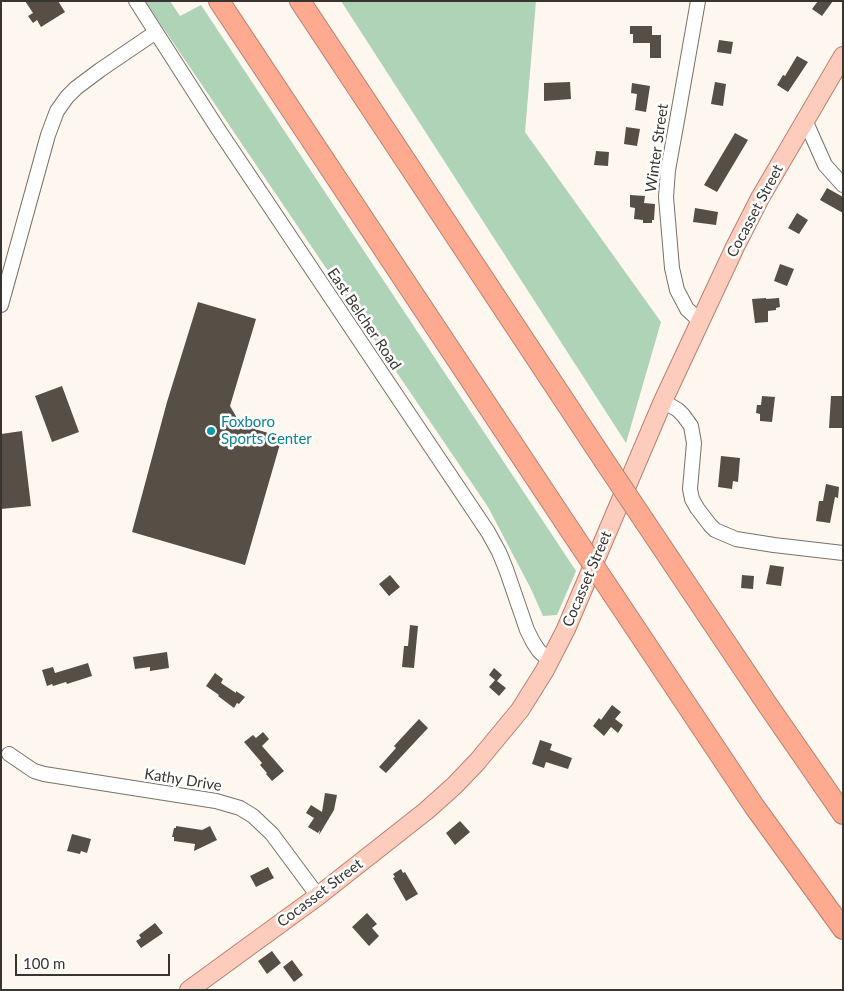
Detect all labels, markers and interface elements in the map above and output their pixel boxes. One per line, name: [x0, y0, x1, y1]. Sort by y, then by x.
street label: Winter Street: [642, 102, 672, 194]
street label: Cocasset Street: [723, 161, 787, 261]
street label: East Belcher Road: [323, 265, 405, 373]
place label: Foxboro Sports Center: [221, 413, 312, 448]
marker: Foxboro Sports Center: [205, 425, 217, 437]
street label: Cocasset Street: [559, 528, 615, 630]
street label: Kathy Drive: [143, 765, 223, 795]
street label: Cocasset Street: [274, 855, 366, 931]
scale bar: [18, 944, 172, 976]
text: 100 m: [23, 954, 65, 972]

